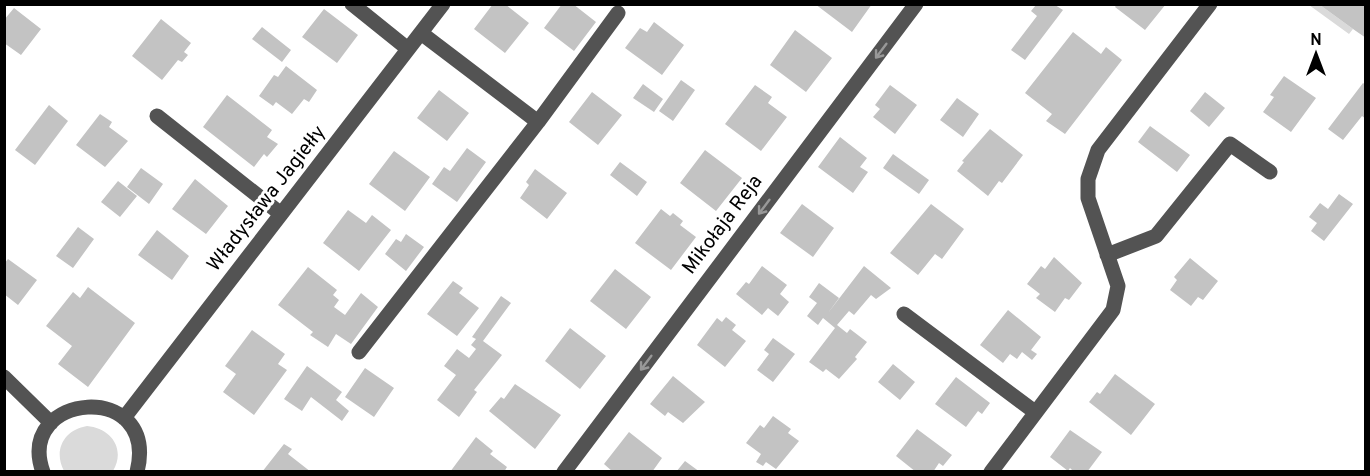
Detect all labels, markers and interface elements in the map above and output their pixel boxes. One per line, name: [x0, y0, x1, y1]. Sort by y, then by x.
north arrow: [1286, 24, 1346, 84]
text: N: [1310, 31, 1322, 51]
one-way arrow: [875, 43, 887, 59]
street label: Władysława Jagiełły: [202, 121, 332, 277]
street label: Mikołaja Reja: [677, 170, 769, 280]
one-way arrow: [757, 198, 770, 214]
one-way arrow: [640, 354, 653, 370]

